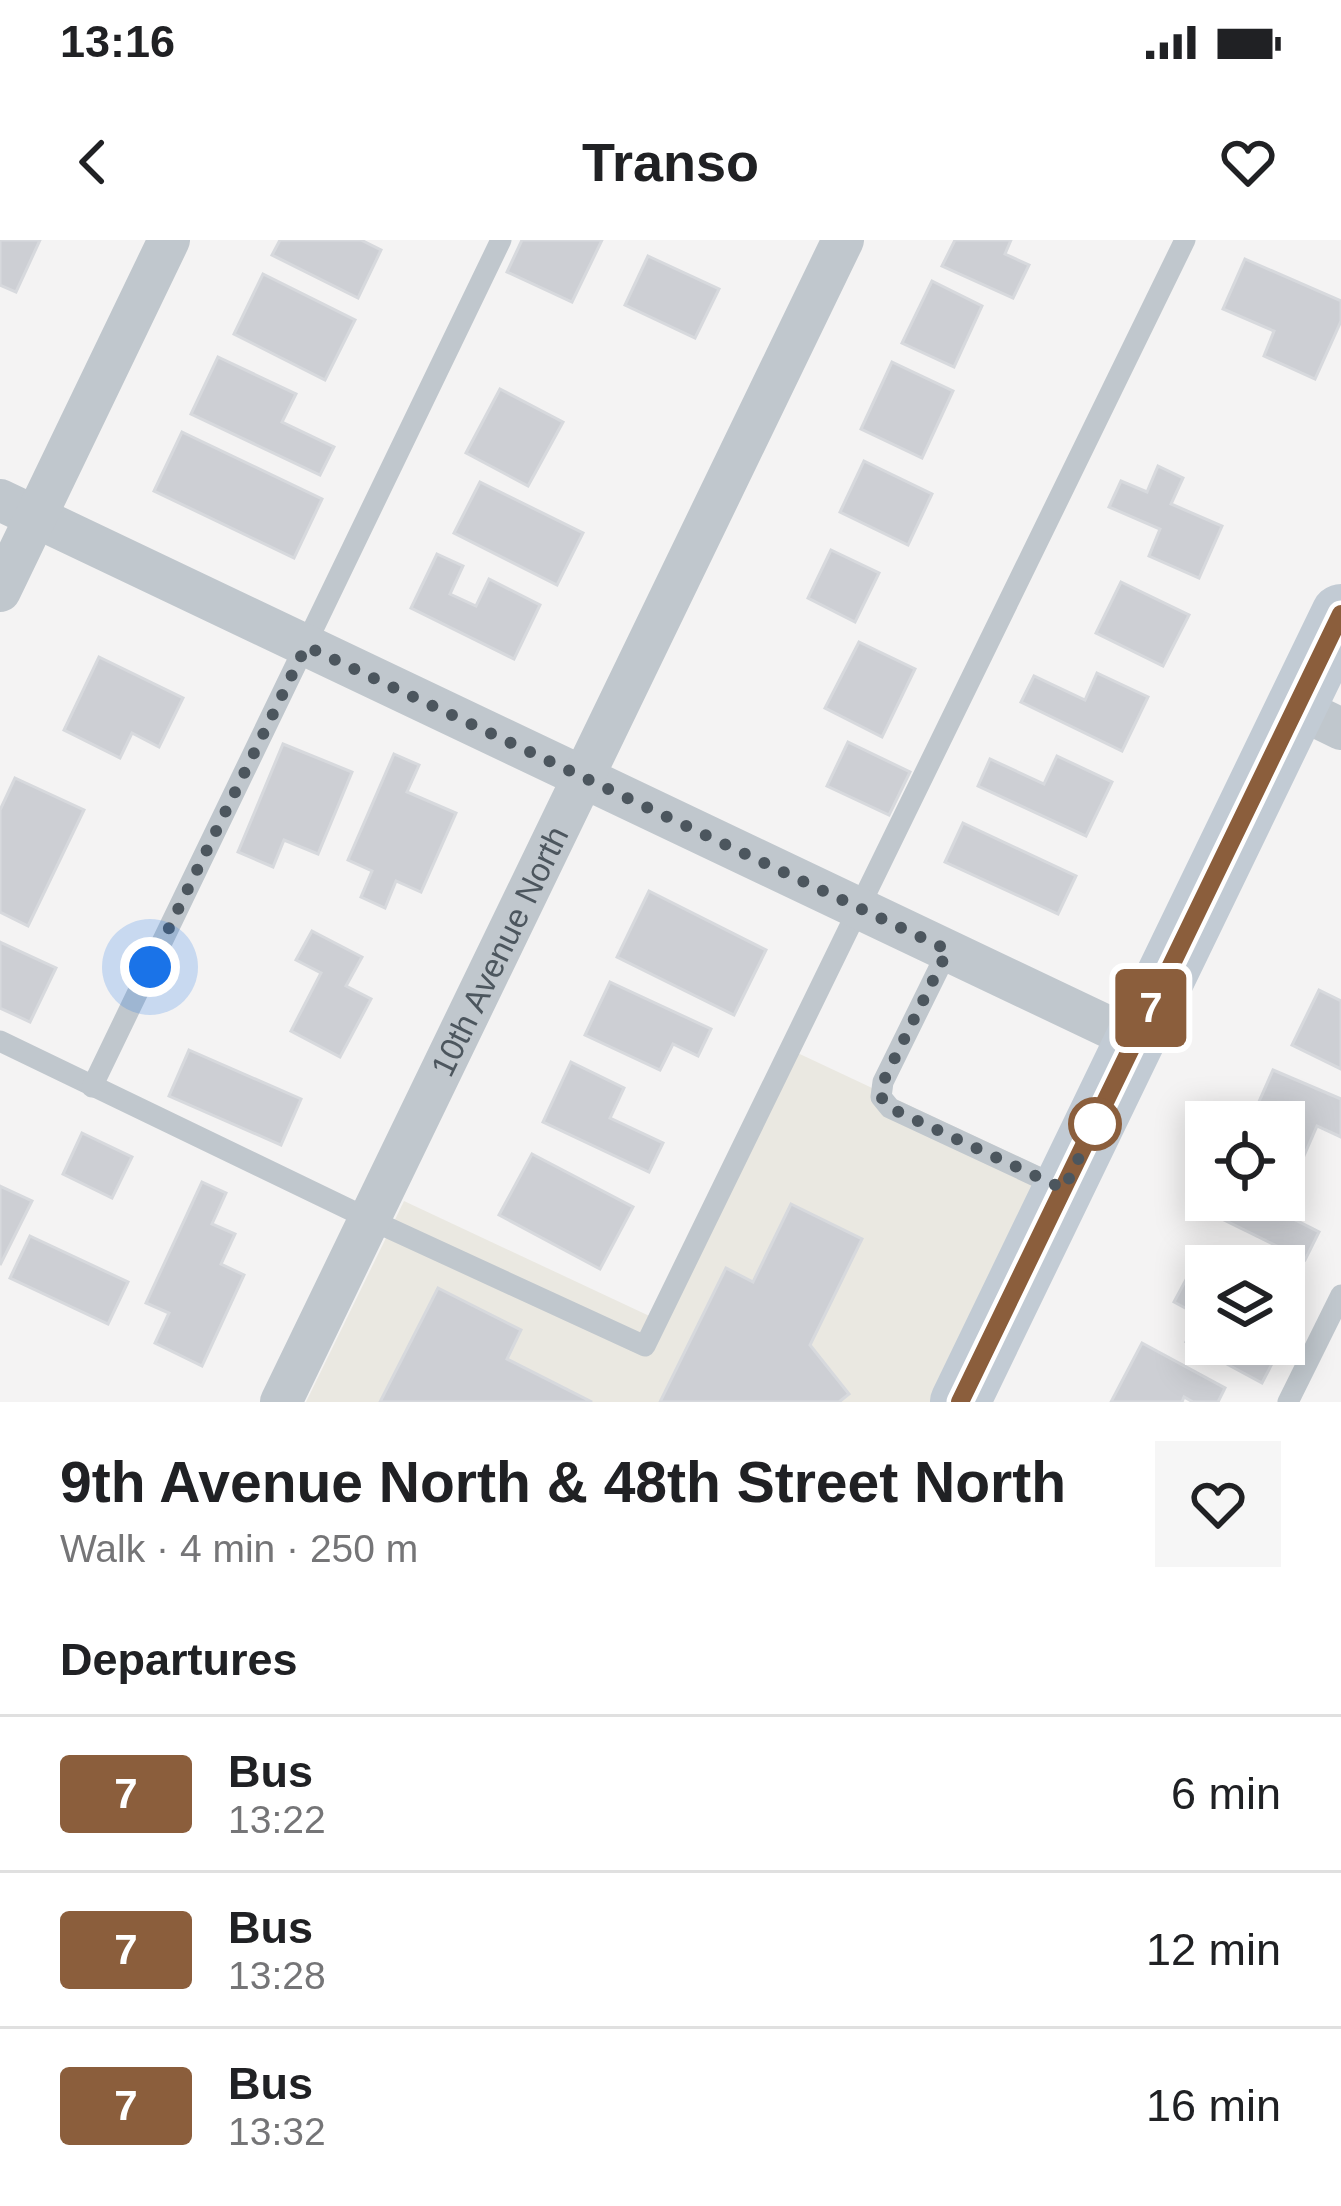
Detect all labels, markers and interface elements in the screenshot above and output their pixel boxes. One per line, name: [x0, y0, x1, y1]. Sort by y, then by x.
text: 13:16: [60, 16, 175, 67]
icon: back: [60, 129, 126, 195]
icon: heart: [1215, 129, 1281, 195]
text: Transo: [582, 132, 759, 192]
street label: 10th Avenue North: [424, 820, 576, 1082]
your location: [120, 937, 180, 997]
line badge: 7: [1112, 969, 1190, 1047]
text: 7: [1139, 984, 1163, 1031]
unlabelled marker: [1070, 1099, 1120, 1149]
map controls: [1185, 1101, 1305, 1365]
button: locate: [1185, 1101, 1305, 1221]
button: layers: [1185, 1245, 1305, 1365]
button: heart: [1155, 1441, 1281, 1567]
text: 9th Avenue North & 48th Street North: [60, 1450, 1066, 1514]
text: Walk · 4 min · 250 m: [60, 1527, 418, 1570]
text: Departures: [60, 1634, 298, 1685]
text: Bus: [228, 1746, 313, 1797]
text: 6 min: [1171, 1768, 1281, 1819]
text: 7: [114, 1770, 138, 1817]
text: 13:22: [228, 1798, 326, 1841]
text: Bus: [228, 1902, 313, 1953]
text: 12 min: [1146, 1924, 1281, 1975]
text: 7: [114, 1926, 138, 1973]
text: 13:28: [228, 1954, 326, 1997]
text: Bus: [228, 2058, 313, 2109]
text: 16 min: [1146, 2080, 1281, 2131]
text: 7: [114, 2082, 138, 2129]
text: 13:32: [228, 2110, 326, 2153]

